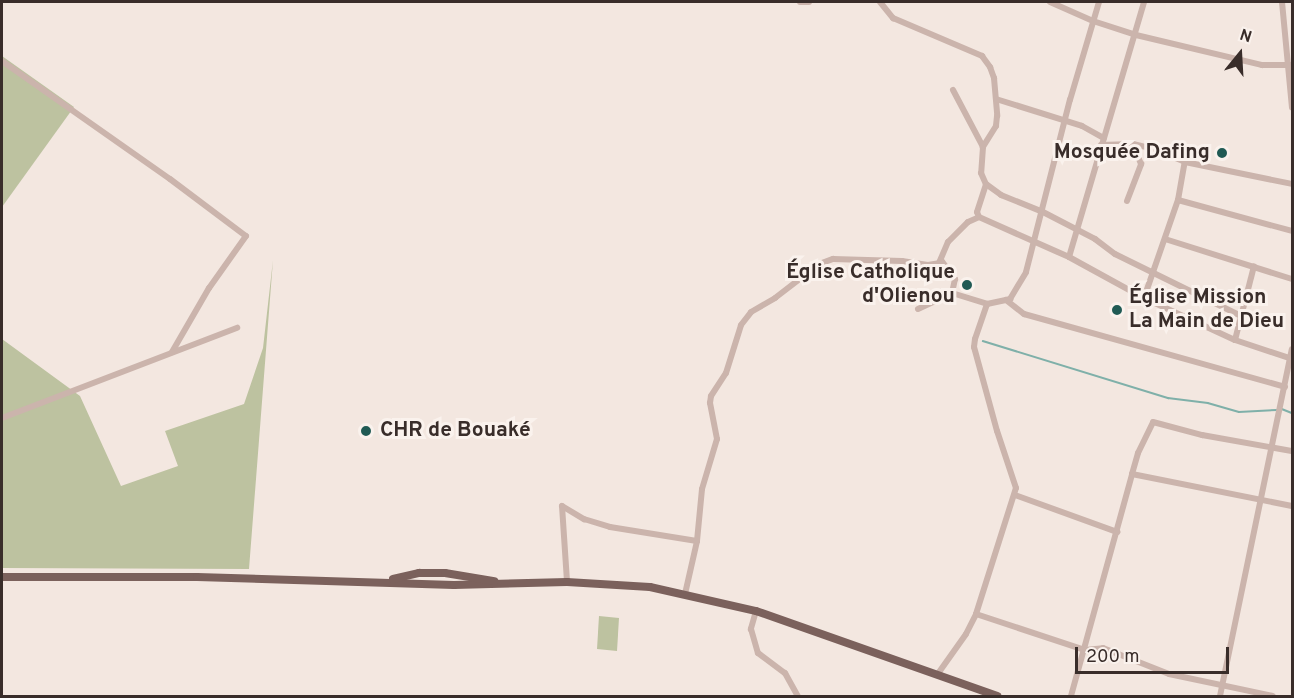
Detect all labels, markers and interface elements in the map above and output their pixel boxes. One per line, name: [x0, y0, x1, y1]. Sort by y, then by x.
north arrow: [1210, 24, 1270, 84]
text: N: [1237, 26, 1254, 48]
place label: Mosquée Dafing: [1054, 140, 1210, 166]
marker: Mosquée Dafing: [1215, 146, 1229, 160]
place label: Église Catholique d'Olienou: [786, 260, 955, 310]
marker: Église Catholique d'Olienou: [960, 278, 974, 292]
place label: Église Mission La Main de Dieu: [1129, 285, 1284, 335]
marker: Église Mission La Main de Dieu: [1110, 303, 1124, 317]
place label: CHR de Bouaké: [380, 418, 531, 444]
marker: CHR de Bouaké: [357, 422, 375, 440]
scale bar: [1078, 635, 1232, 673]
text: 200 m: [1086, 646, 1139, 669]

